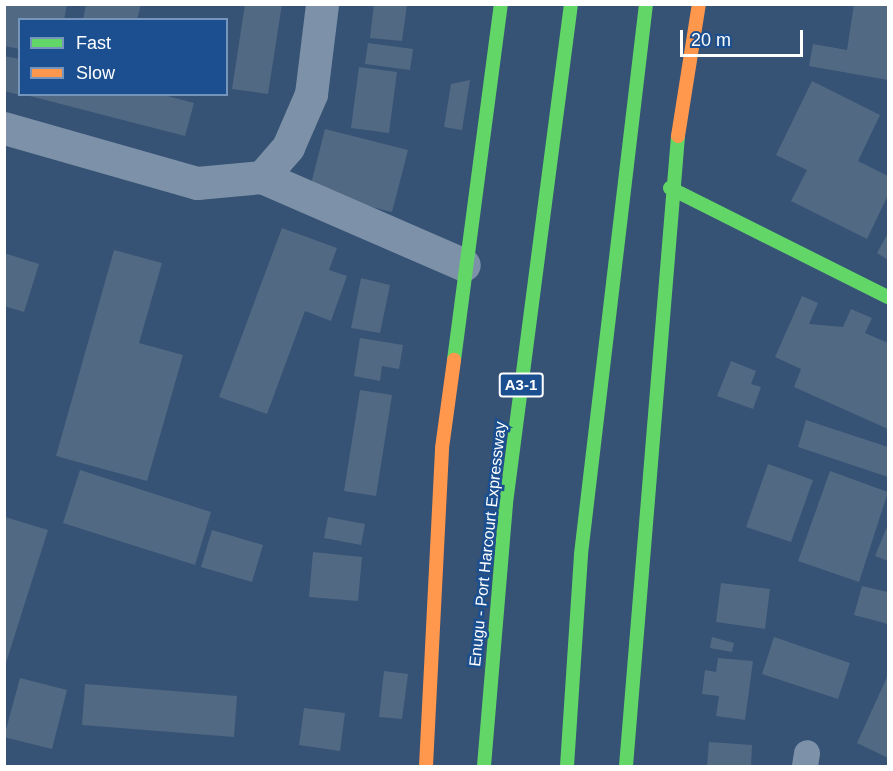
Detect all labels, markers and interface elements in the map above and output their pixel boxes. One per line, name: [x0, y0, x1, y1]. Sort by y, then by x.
legend: [18, 18, 228, 96]
scale bar: [683, 18, 806, 56]
text: 20 m: [691, 30, 731, 50]
text: Fast: [76, 33, 111, 53]
text: Slow: [76, 63, 115, 83]
road number: A3-1: [498, 373, 544, 397]
street label: Enugu - Port Harcourt Expressway: [466, 421, 510, 667]

